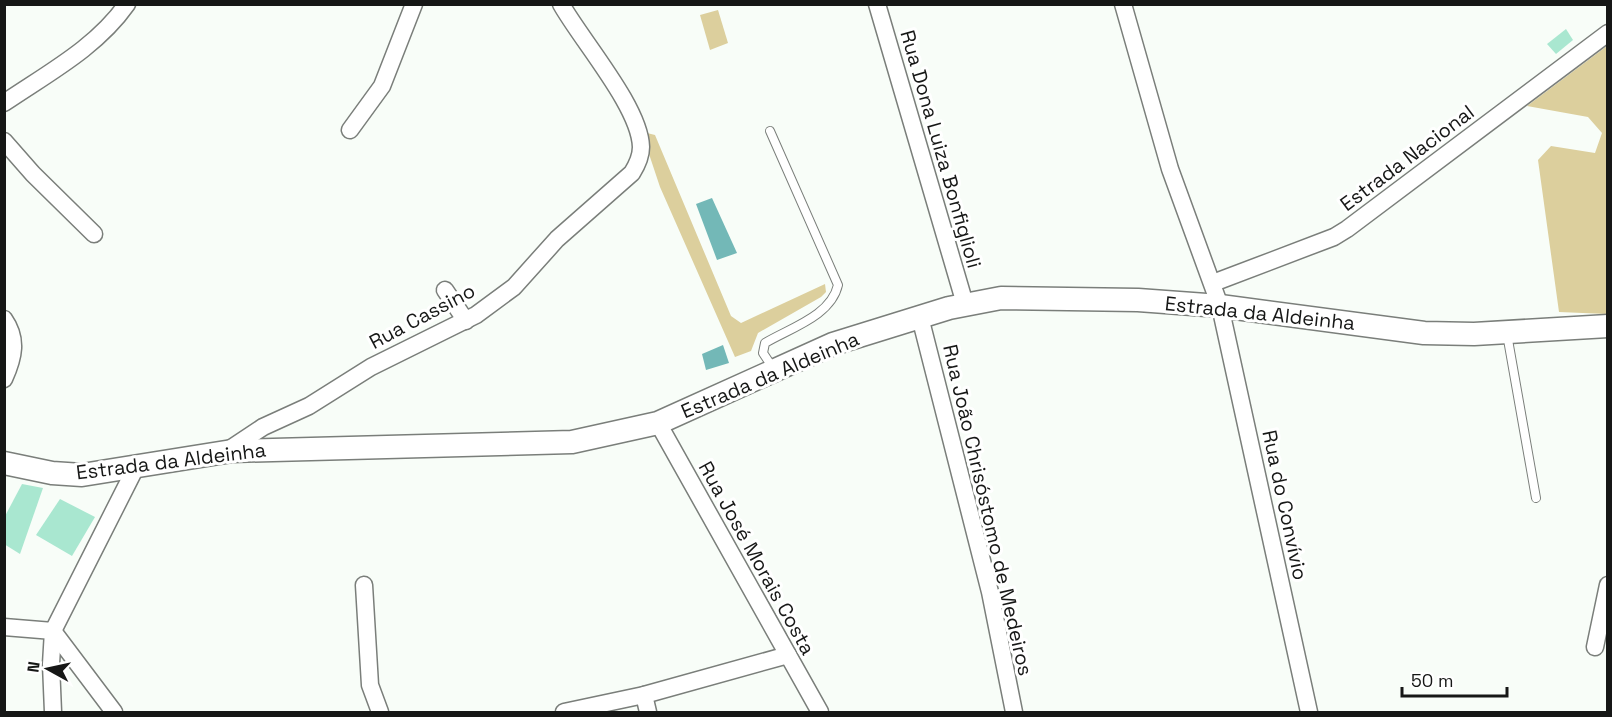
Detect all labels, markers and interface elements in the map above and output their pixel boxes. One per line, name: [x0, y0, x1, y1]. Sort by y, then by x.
street label: Rua Dona Luiza Bonfiglioli: [895, 27, 987, 271]
street label: Estrada Nacional: [1335, 99, 1479, 217]
street label: Rua Cassino: [365, 277, 479, 355]
street label: Estrada da Aldeinha: [1164, 290, 1356, 336]
street label: Estrada da Aldeinha: [677, 326, 863, 424]
street label: Rua João Chrisóstomo de Medeiros: [937, 342, 1039, 678]
street label: Rua do Convívio: [1256, 428, 1314, 582]
street label: Estrada da Aldeinha: [75, 436, 267, 486]
street label: Rua José Morais Costa: [693, 456, 821, 660]
north arrow: [18, 639, 78, 699]
text: N: [22, 660, 45, 674]
scale bar: [1402, 660, 1507, 698]
text: 50 m: [1411, 669, 1453, 692]

